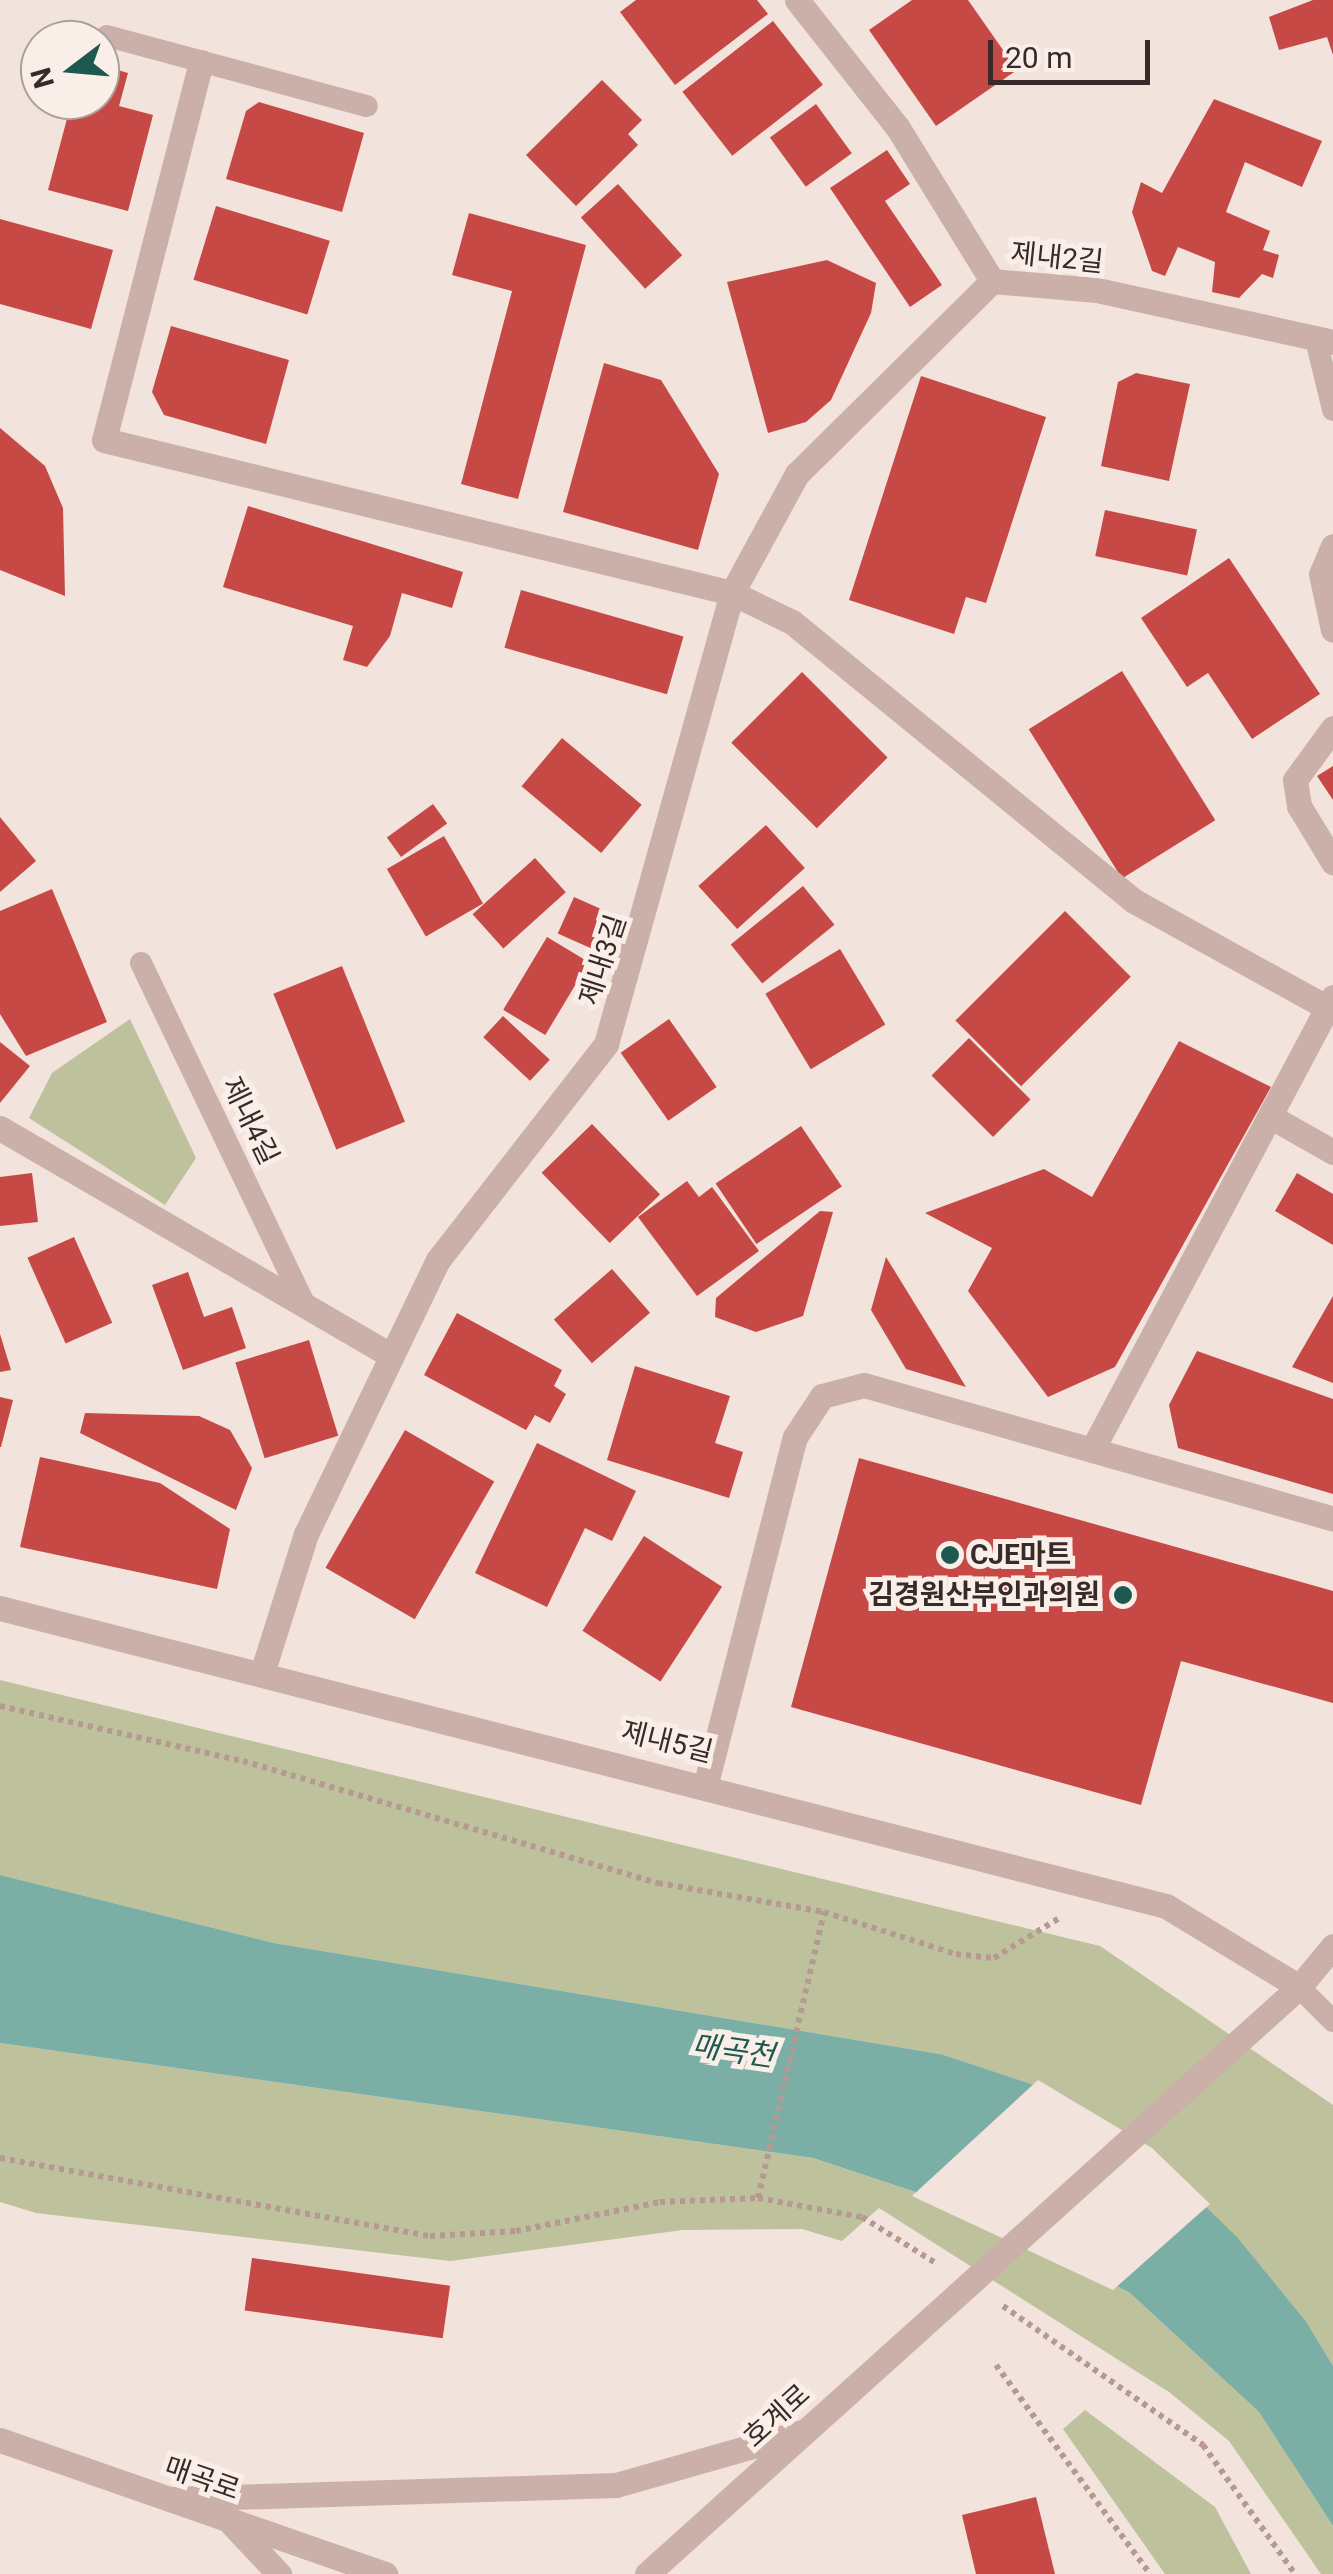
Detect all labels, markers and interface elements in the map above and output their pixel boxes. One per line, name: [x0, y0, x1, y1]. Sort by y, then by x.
north arrow: [20, 20, 120, 120]
scale bar: [993, 20, 1156, 82]
text: 20 m: [1005, 40, 1072, 75]
text: N: [24, 64, 61, 92]
street label: 제내2길: [1009, 236, 1105, 280]
street label: 제내3길: [573, 911, 633, 1009]
street label: 제내4길: [215, 1072, 285, 1170]
place label: CJE마트: [970, 1538, 1071, 1572]
marker: CJE마트: [939, 1544, 961, 1566]
place label: 김경원산부인과의원: [868, 1578, 1100, 1612]
marker: 김경원산부인과의원: [1110, 1582, 1136, 1608]
street label: 제내5길: [618, 1714, 716, 1770]
water label: 매곡천: [689, 2027, 777, 2075]
street label: 호계로: [737, 2378, 817, 2454]
street label: 매곡로: [160, 2451, 244, 2507]

